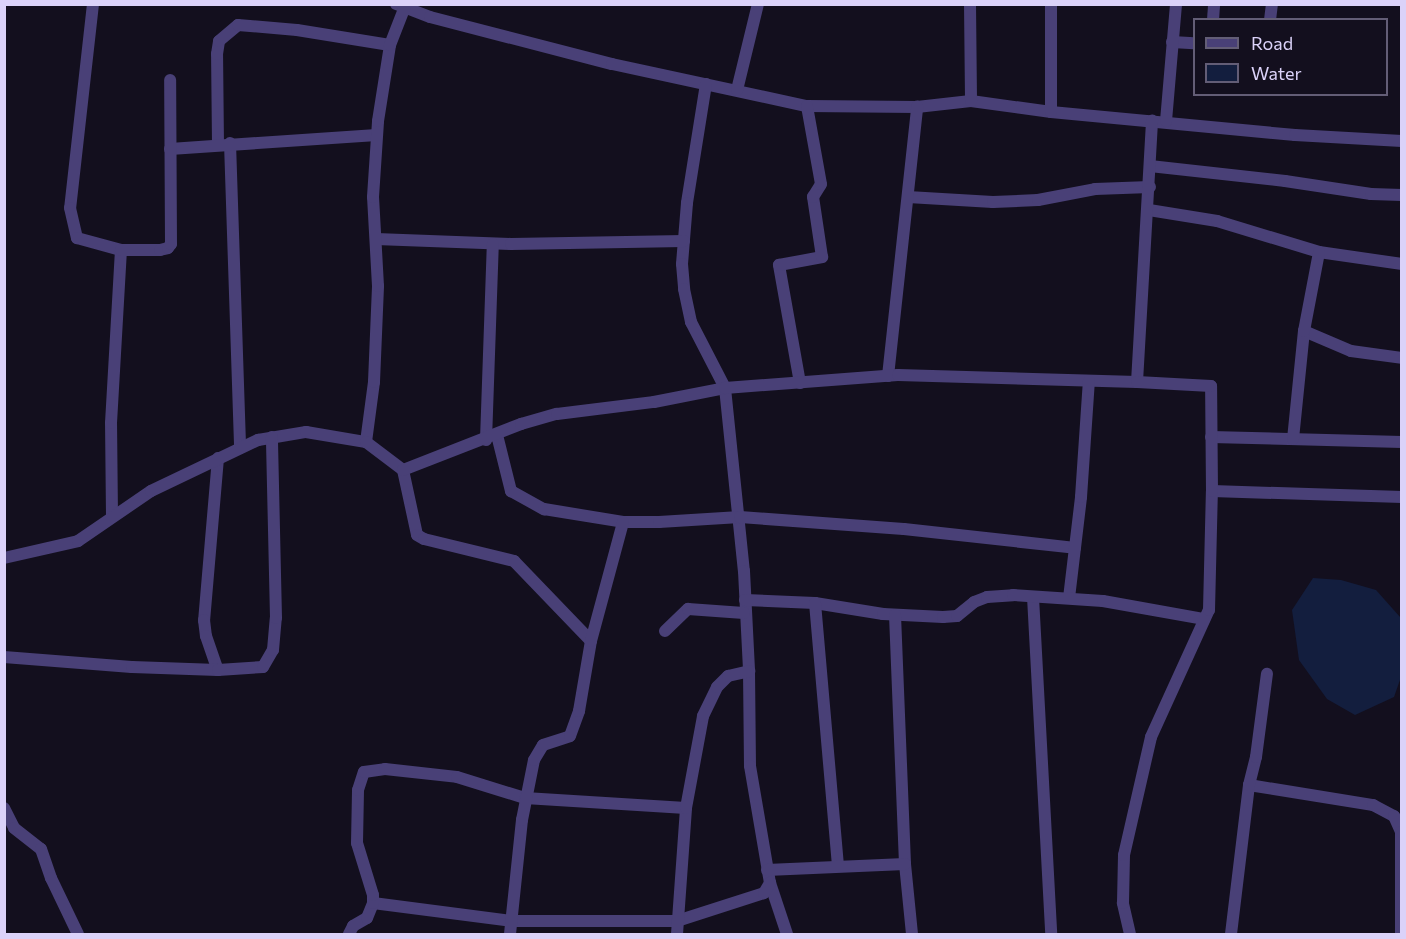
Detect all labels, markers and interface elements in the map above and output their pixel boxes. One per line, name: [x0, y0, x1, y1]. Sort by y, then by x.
legend: [1193, 18, 1388, 96]
text: Road: [1251, 32, 1293, 54]
text: Water: [1251, 62, 1302, 84]

